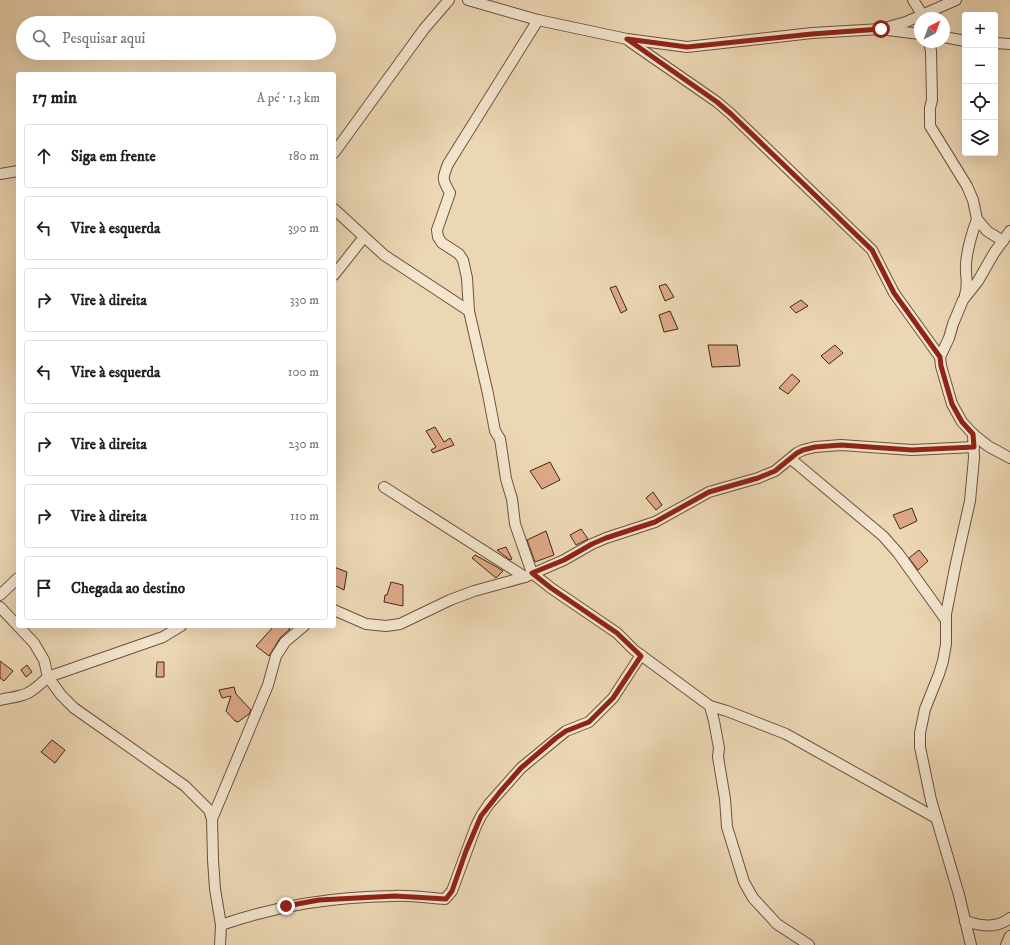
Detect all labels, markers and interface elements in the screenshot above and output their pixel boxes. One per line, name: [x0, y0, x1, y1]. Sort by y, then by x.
north arrow: [914, 12, 950, 48]
map controls: [962, 12, 998, 156]
button: +: [962, 12, 998, 48]
search box: [16, 16, 336, 60]
route start: [872, 20, 890, 38]
icon: search: [30, 27, 52, 49]
text: Pesquisar aqui: [62, 29, 145, 48]
button: −: [962, 48, 998, 84]
button: locate: [962, 84, 998, 120]
text: 17 min: [32, 87, 77, 109]
text: A pé · 1.3 km: [257, 90, 320, 106]
button: layers: [962, 120, 998, 156]
icon: ahead: [33, 145, 55, 167]
text: Siga em frente: [71, 147, 156, 166]
text: 180 m: [288, 148, 319, 164]
icon: left: [33, 217, 55, 239]
text: Vire à esquerda: [71, 219, 160, 238]
text: 390 m: [288, 220, 319, 236]
icon: right: [33, 289, 55, 311]
text: Vire à direita: [71, 291, 147, 310]
text: 330 m: [290, 292, 319, 308]
icon: left: [33, 361, 55, 383]
text: Vire à esquerda: [71, 363, 160, 382]
text: 100 m: [288, 364, 319, 380]
icon: right: [33, 433, 55, 455]
text: Vire à direita: [71, 435, 147, 454]
text: 230 m: [288, 436, 319, 452]
icon: right: [33, 505, 55, 527]
text: Vire à direita: [71, 507, 147, 526]
text: 110 m: [290, 508, 319, 524]
icon: arrive: [33, 577, 55, 599]
text: Chegada ao destino: [71, 579, 185, 598]
route end: [277, 897, 295, 915]

